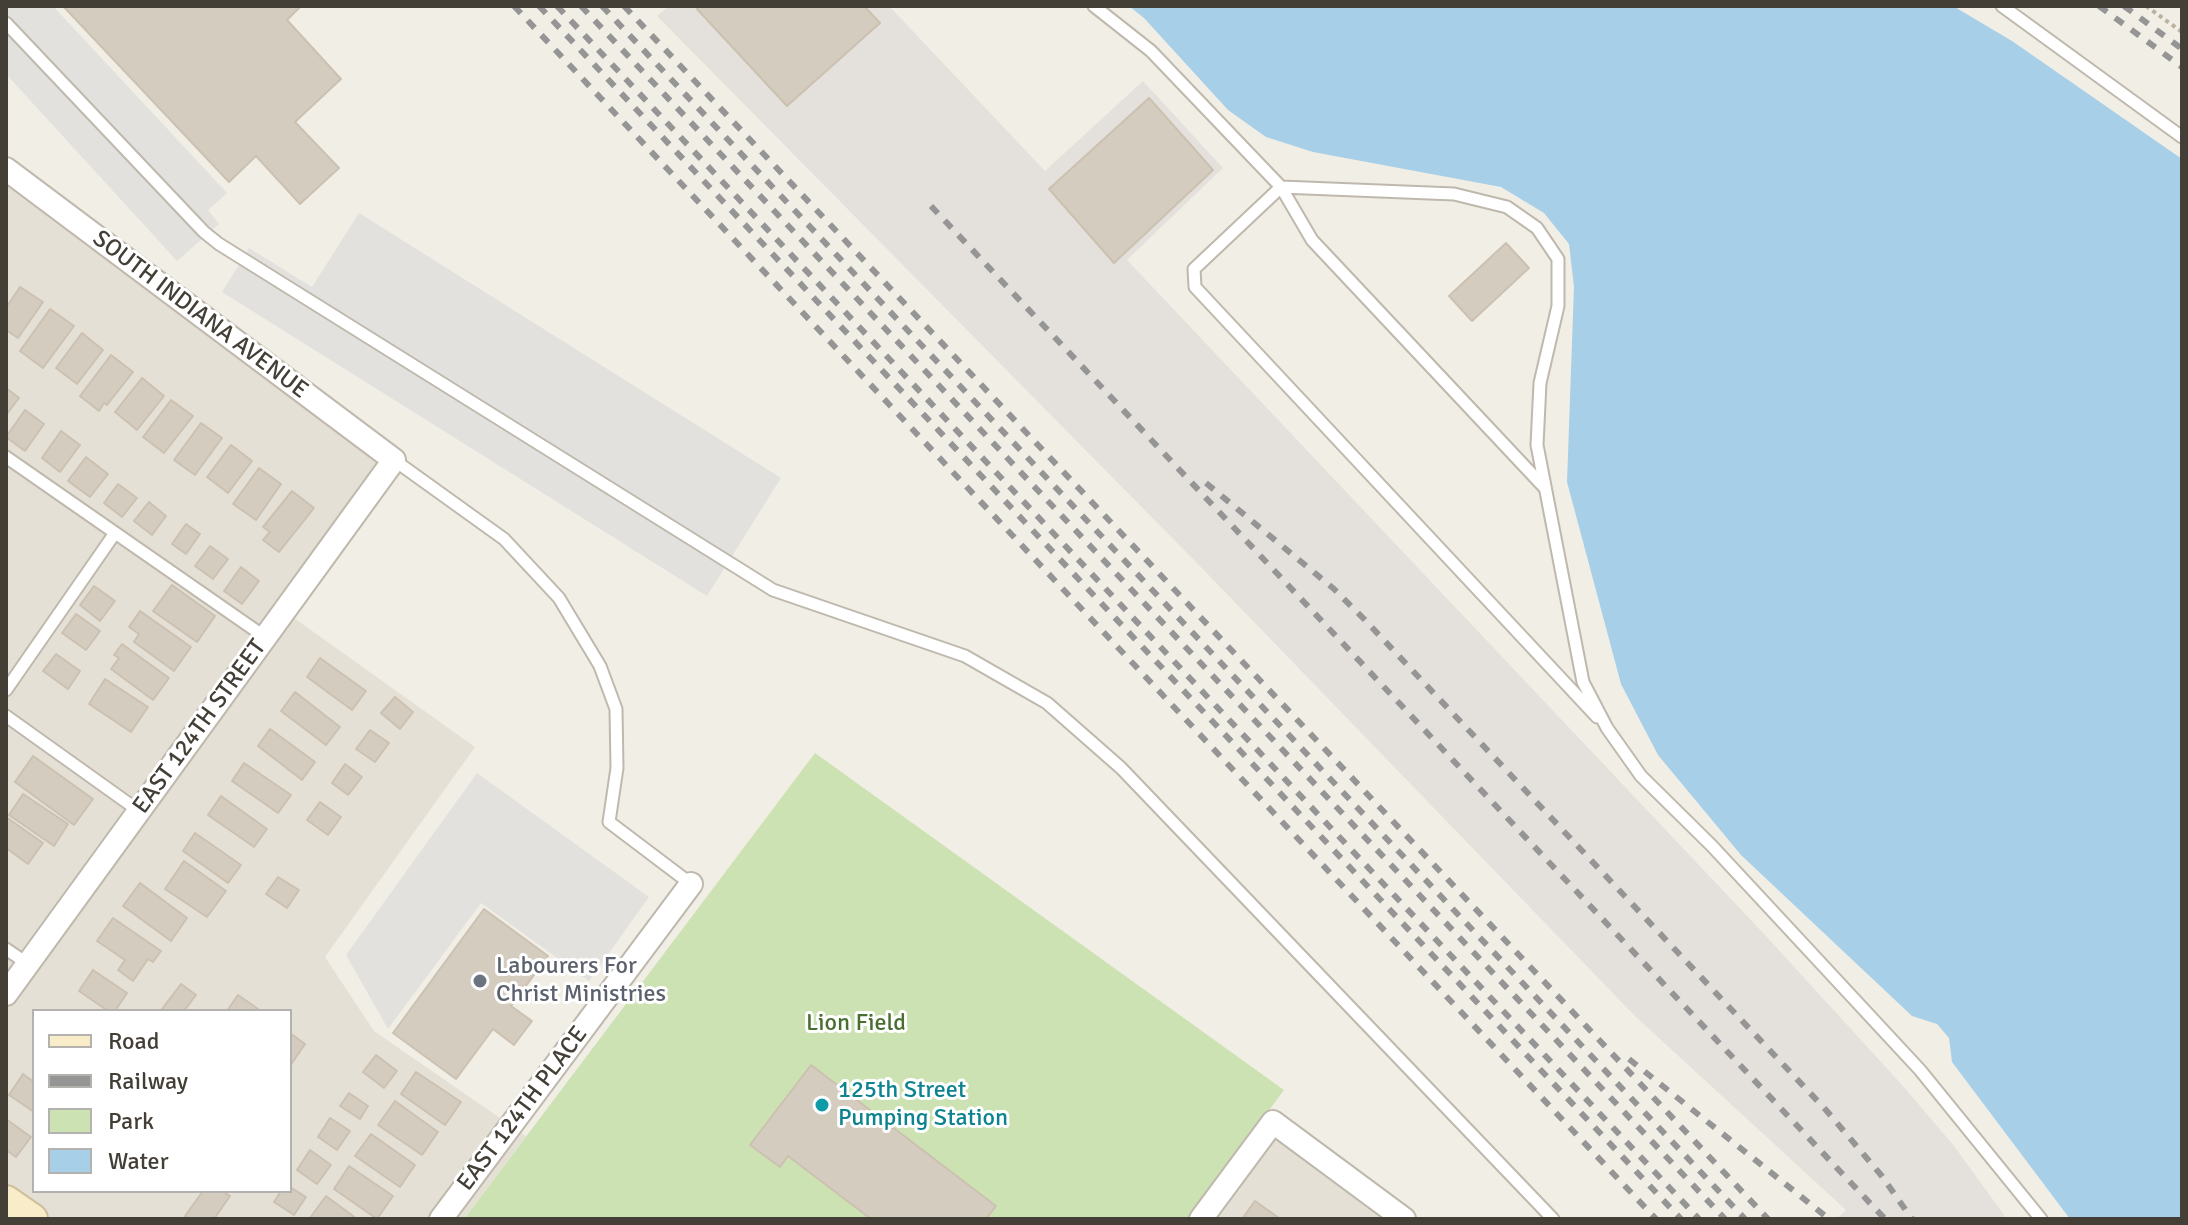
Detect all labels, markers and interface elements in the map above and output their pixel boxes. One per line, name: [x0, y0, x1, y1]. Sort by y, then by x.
street label: SOUTH INDIANA AVENUE: [87, 225, 313, 405]
street label: EAST 124TH STREET: [127, 634, 273, 820]
place label: Labourers For Christ Ministries: [496, 953, 666, 1009]
marker: Labourers For Christ Ministries: [471, 972, 489, 990]
legend: [32, 1009, 292, 1193]
park label: Lion Field: [806, 1010, 906, 1038]
street label: EAST 124TH PLACE: [452, 1021, 594, 1197]
text: Road: [108, 1026, 159, 1056]
text: Railway: [108, 1066, 188, 1096]
place label: 125th Street Pumping Station: [838, 1077, 1008, 1133]
marker: 125th Street Pumping Station: [813, 1096, 831, 1114]
text: Park: [108, 1106, 154, 1136]
text: Water: [108, 1146, 168, 1176]

